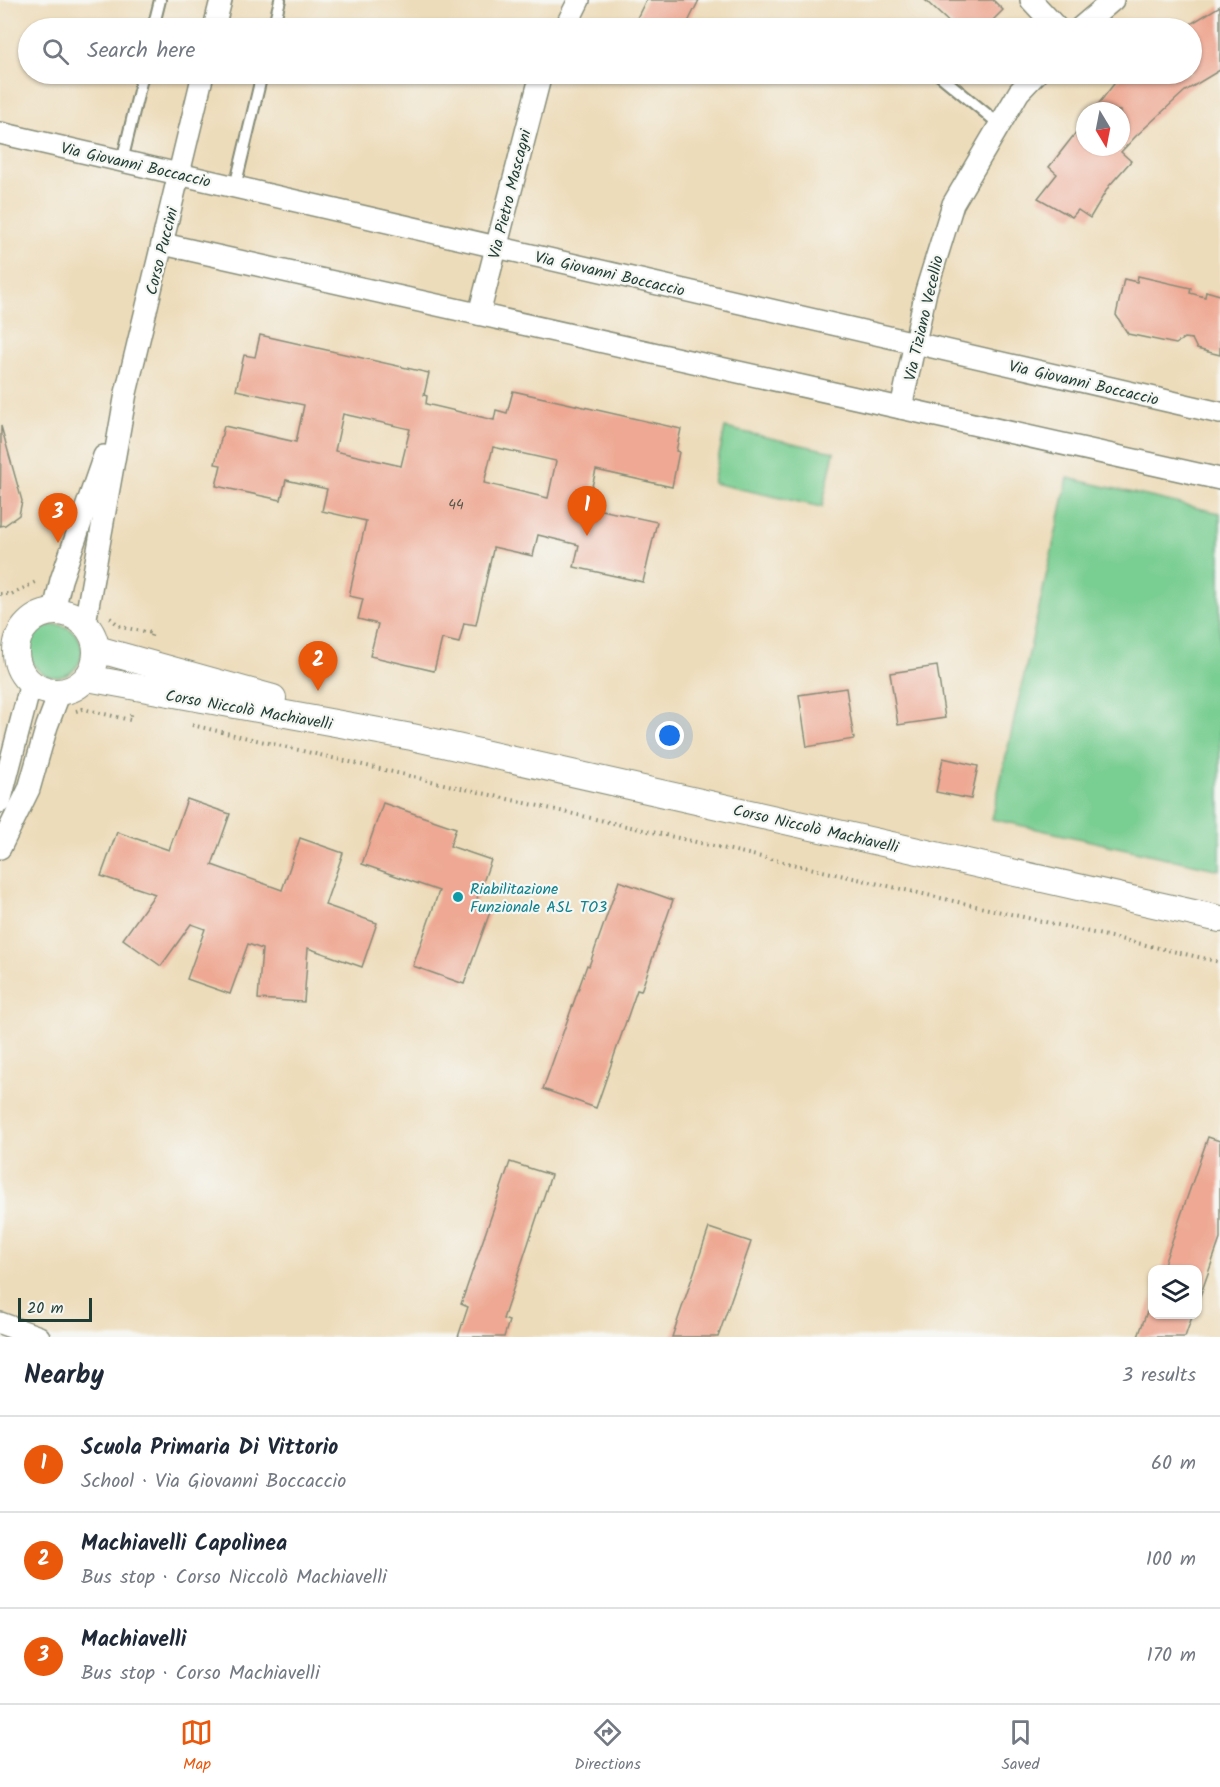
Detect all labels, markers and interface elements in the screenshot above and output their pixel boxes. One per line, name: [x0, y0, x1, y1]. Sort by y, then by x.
search box: [18, 18, 1202, 84]
text: Search here: [87, 34, 195, 69]
icon: search: [39, 35, 72, 68]
north arrow: [1076, 102, 1130, 156]
street label: Via Pietro Mascagni: [482, 126, 539, 262]
street label: Via Giovanni Boccaccio: [58, 136, 213, 195]
street label: Corso Puccini: [140, 204, 186, 298]
street label: Via Giovanni Boccaccio: [532, 245, 687, 304]
street label: Via Tiziano Vecellio: [898, 253, 951, 384]
street label: Via Giovanni Boccaccio: [1006, 354, 1161, 413]
pin: 1: [568, 486, 606, 536]
pin: 3: [38, 494, 78, 543]
house number: 44: [448, 494, 464, 516]
pin: 2: [298, 642, 338, 691]
street label: Corso Niccolò Machiavelli: [163, 683, 335, 738]
your location: [655, 721, 684, 750]
street label: Corso Niccolò Machiavelli: [730, 798, 902, 861]
place label: Riabilitazione Funzionale ASL TO3: [470, 877, 607, 920]
marker: Riabilitazione Funzionale ASL TO3: [451, 890, 465, 904]
map controls: [1148, 1265, 1202, 1319]
button: layers: [1148, 1265, 1202, 1319]
scale bar: [18, 1295, 92, 1322]
text: 20 m: [27, 1296, 63, 1321]
text: Nearby: [24, 1355, 104, 1397]
text: 3 results: [1122, 1360, 1196, 1392]
text: Scuola Primaria Di Vittorio: [81, 1431, 338, 1466]
text: 1: [40, 1448, 47, 1480]
text: 60 m: [1151, 1448, 1196, 1480]
text: School · Via Giovanni Boccaccio: [81, 1466, 346, 1498]
text: Machiavelli Capolinea: [81, 1527, 287, 1562]
text: 2: [38, 1544, 49, 1576]
text: 100 m: [1146, 1544, 1196, 1576]
text: Bus stop · Corso Niccolò Machiavelli: [81, 1562, 387, 1594]
text: Machiavelli: [81, 1623, 186, 1658]
text: 3: [38, 1640, 49, 1672]
text: 170 m: [1147, 1640, 1196, 1672]
text: Bus stop · Corso Machiavelli: [81, 1658, 320, 1690]
tab: Map: [180, 1716, 213, 1777]
tab: Directions: [574, 1716, 641, 1777]
tab: Saved: [1002, 1716, 1040, 1777]

